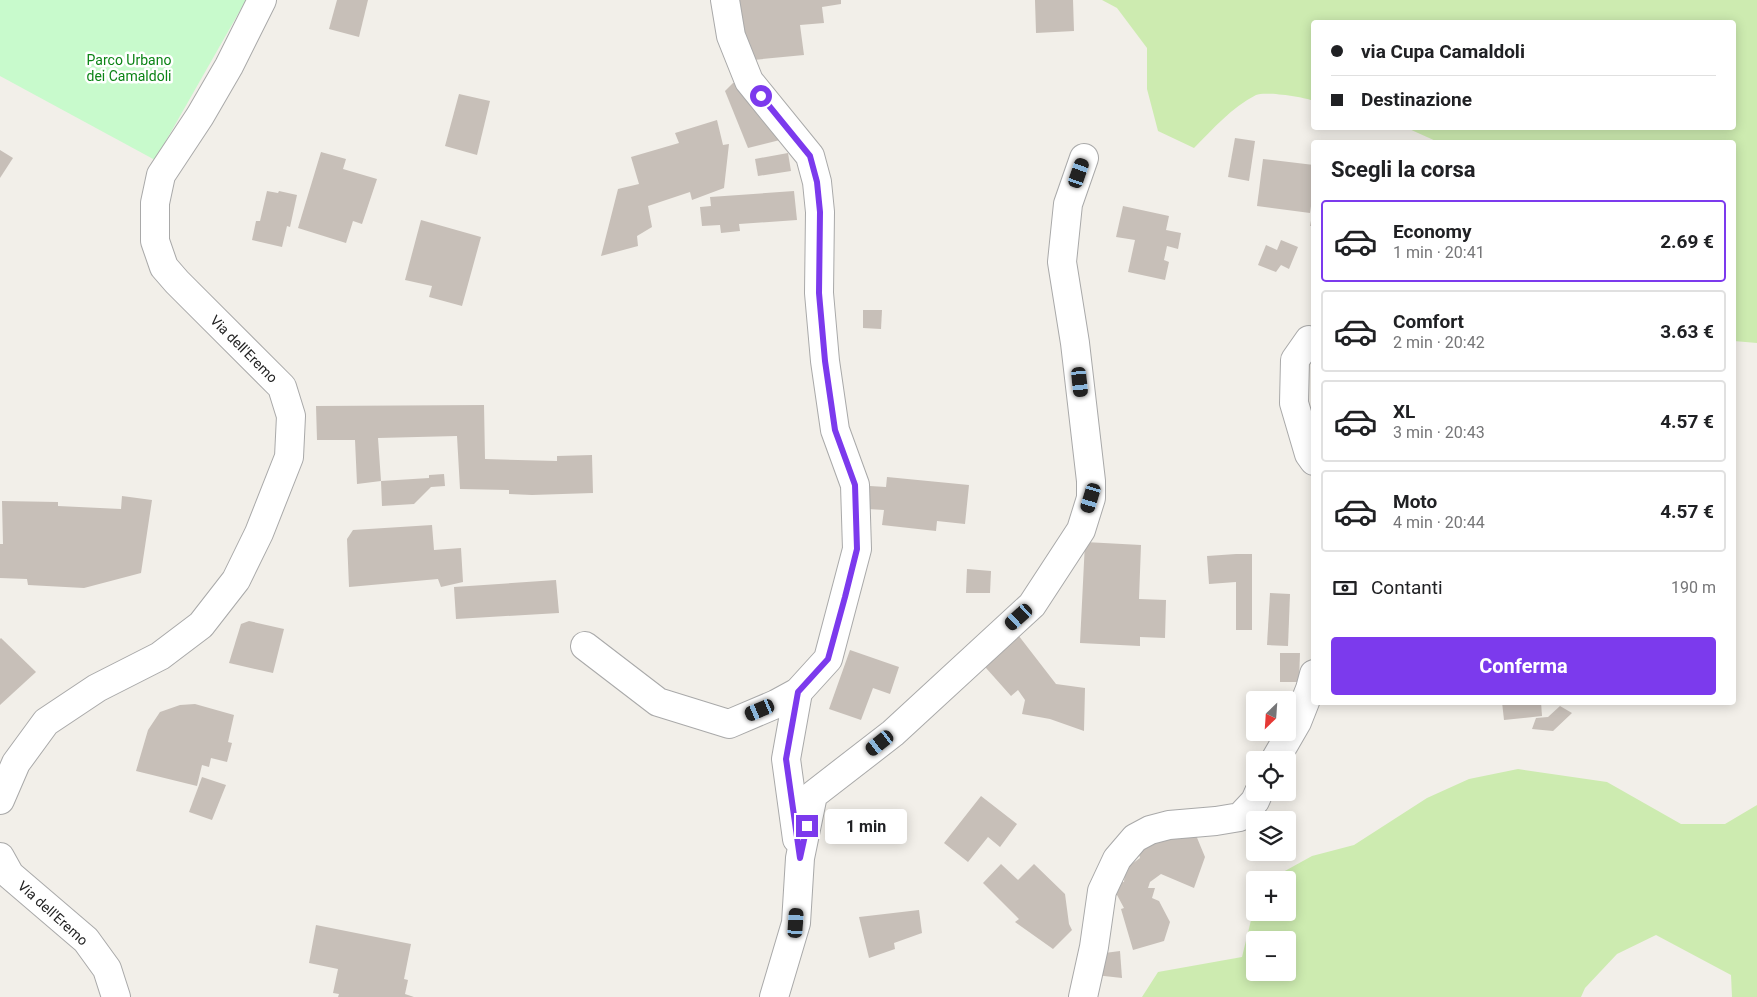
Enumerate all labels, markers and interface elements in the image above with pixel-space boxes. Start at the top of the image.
text: via Cupa Camaldoli [1361,40,1525,63]
park label: Parco Urbano dei Camaldoli [87,52,171,84]
route start [750,85,772,107]
text: Destinazione [1361,88,1472,111]
car [1067,156,1090,190]
text: Scegli la corsa [1331,157,1476,182]
icon: car [1333,219,1378,264]
text: Economy [1393,220,1472,243]
text: 2.69 € [1660,230,1714,253]
text: 1 min · 20:41 [1393,243,1485,262]
icon: car [1333,309,1378,354]
text: Comfort [1393,310,1464,333]
street label: Via dell'Eremo [207,312,281,386]
text: 3.63 € [1660,320,1714,343]
text: 2 min · 20:42 [1393,333,1485,352]
car [1070,366,1089,398]
icon: car [1333,399,1378,444]
text: XL [1393,400,1415,423]
text: 4.57 € [1660,410,1714,433]
text: 3 min · 20:43 [1393,423,1485,442]
car [1079,481,1102,515]
icon: car [1333,489,1378,534]
text: Moto [1393,490,1437,513]
text: 4.57 € [1660,500,1714,523]
text: 4 min · 20:44 [1393,513,1485,532]
icon: cash [1331,574,1359,602]
text: Contanti [1371,576,1443,599]
text: 190 m [1671,578,1716,597]
car [1002,601,1035,633]
button: Conferma [1331,637,1716,695]
north arrow [1246,691,1296,741]
map controls [1246,691,1296,981]
car [743,697,776,723]
car [863,728,896,758]
button: locate [1246,751,1296,801]
callout: 1 min [824,808,907,844]
button: layers [1246,811,1296,861]
route end [796,815,818,837]
text: 1 min [846,817,886,836]
button: + [1246,871,1296,921]
street label: Via dell'Eremo [15,878,91,948]
car [787,908,804,938]
button: − [1246,931,1296,981]

